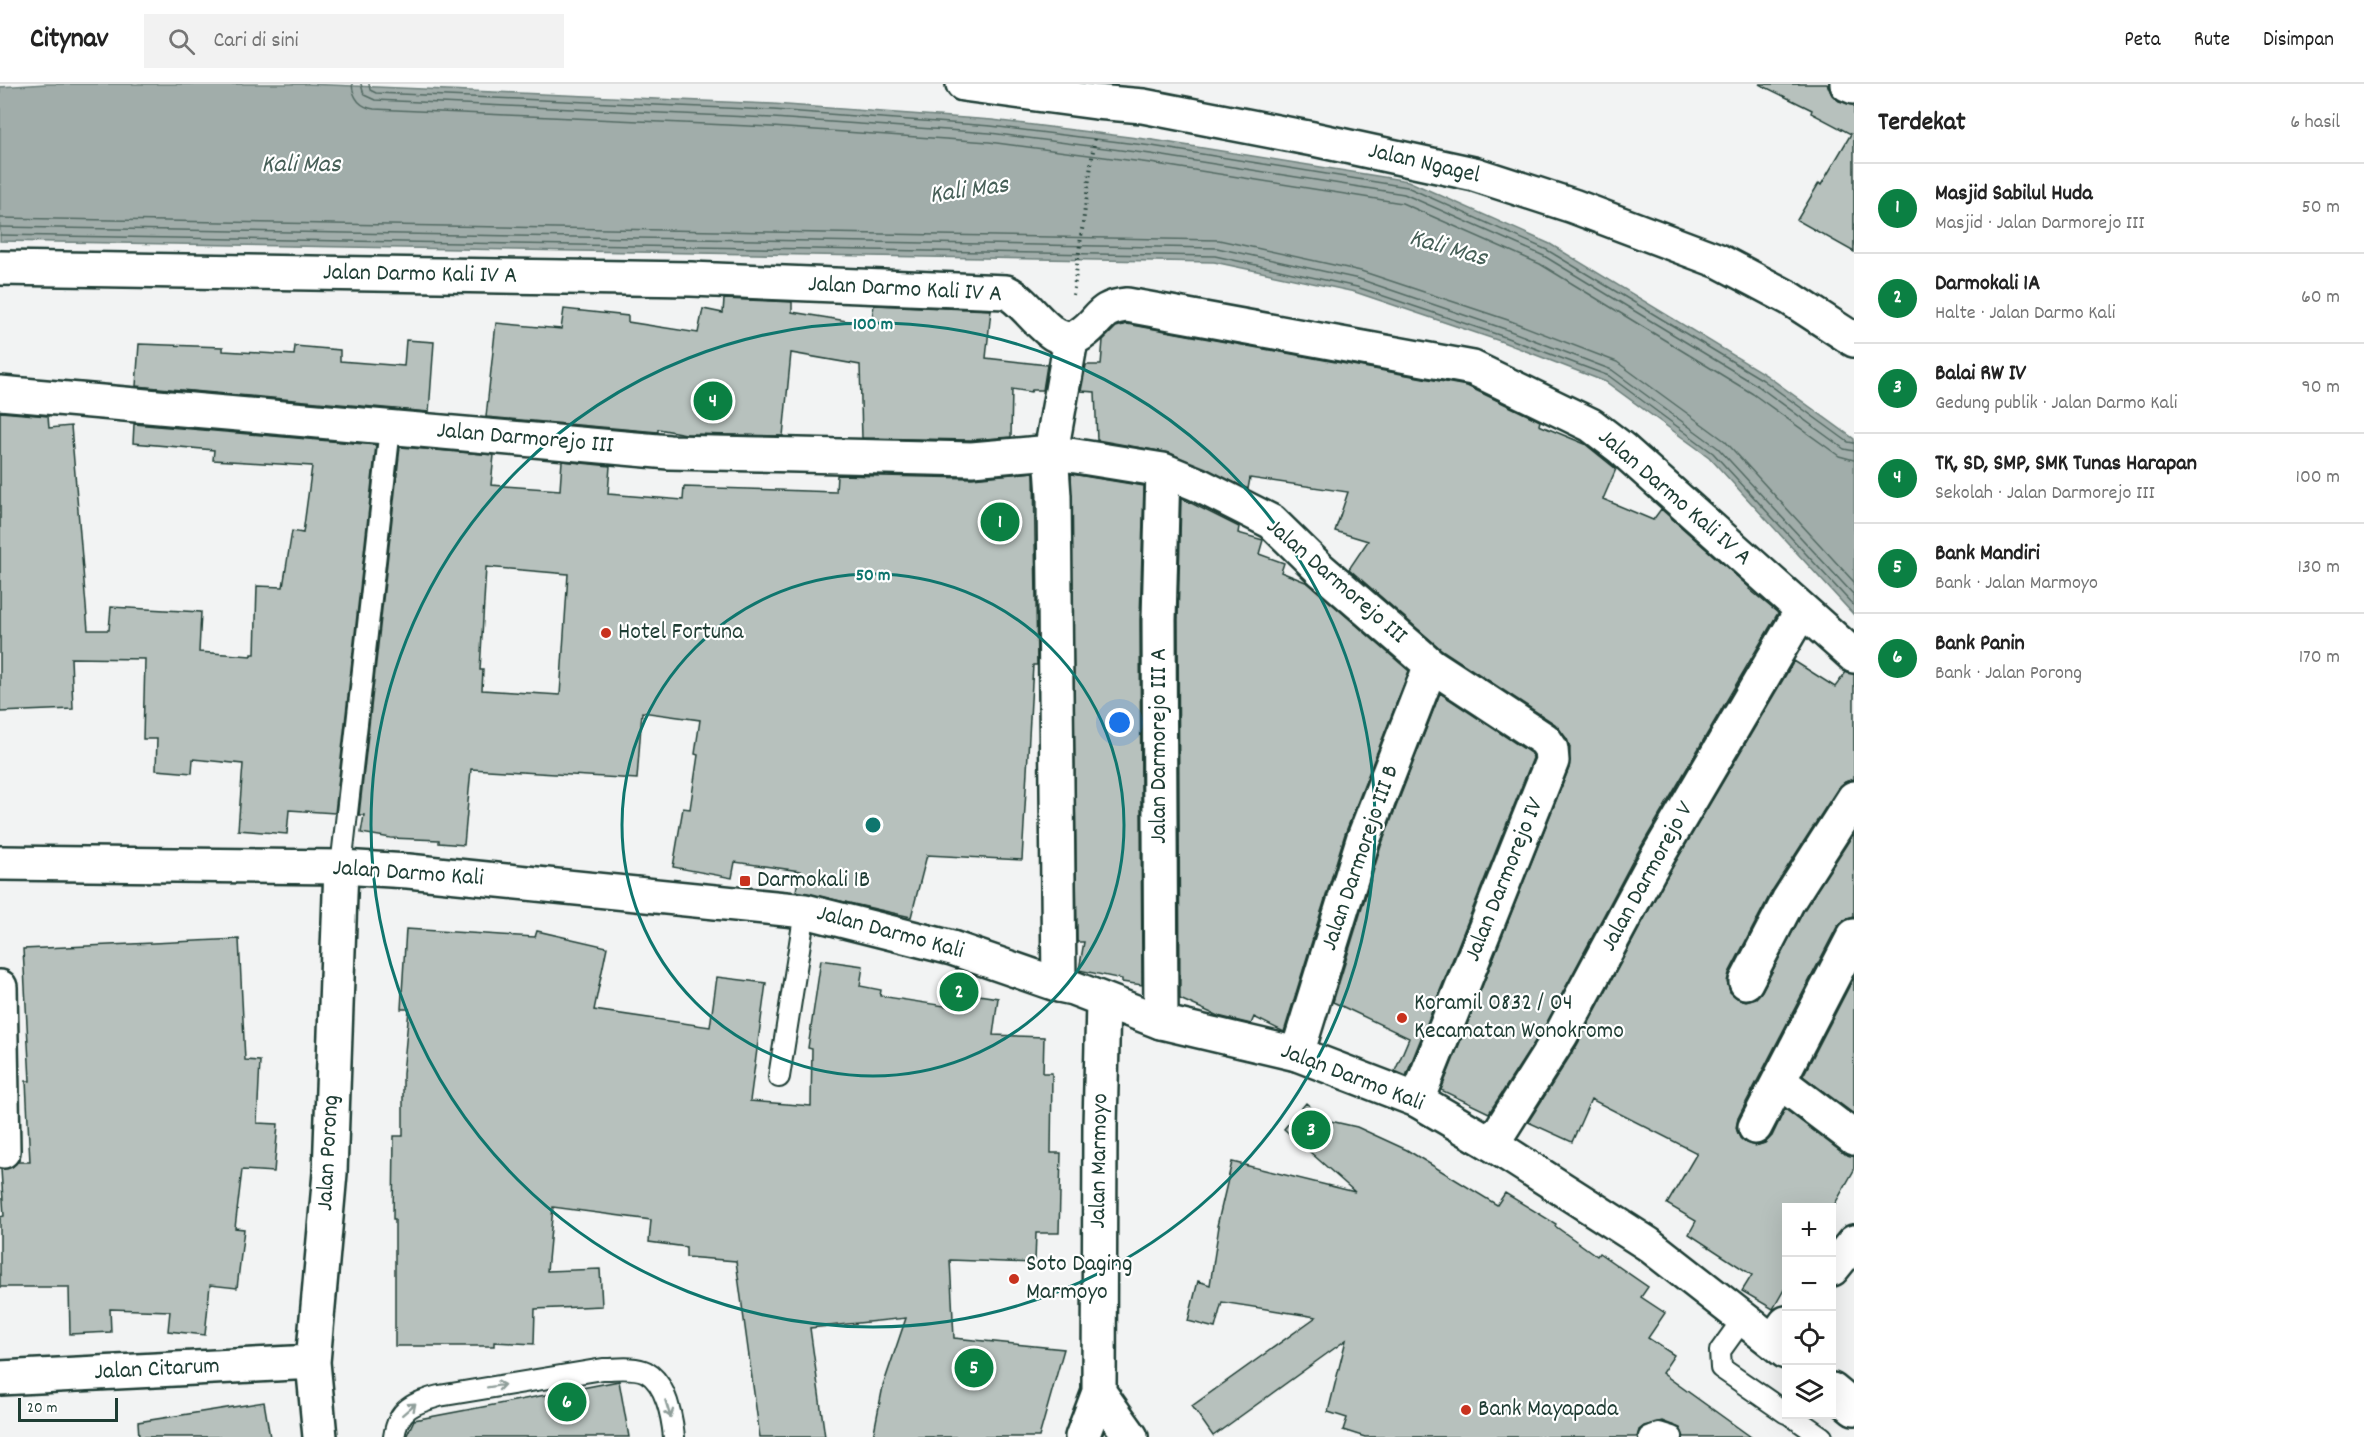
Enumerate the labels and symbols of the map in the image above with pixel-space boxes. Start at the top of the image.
street label: Jalan Ngagel [1365,135,1484,193]
water label: Kali Mas [261,147,342,184]
water label: Kali Mas [927,167,1012,215]
water label: Kali Mas [1405,220,1492,278]
street label: Jalan Darmo Kali IV A [323,256,517,294]
street label: Jalan Darmo Kali IV A [807,268,1003,312]
text: 100 m [853,313,893,338]
pin: 4 [694,378,732,424]
street label: Jalan Darmorejo III [435,414,615,464]
street label: Jalan Darmo Kali IV A [1590,421,1758,575]
pin: 1 [980,500,1020,544]
street label: Jalan Darmorejo III [1258,511,1415,653]
text: 50 m [856,564,890,589]
place label: Hotel Fortuna [618,616,744,650]
marker: Hotel Fortuna [599,626,613,640]
street label: Jalan Darmorejo III A [1143,648,1177,844]
your location [1105,708,1134,737]
street label: Jalan Darmorejo III B [1313,761,1409,955]
street label: Jalan Darmorejo IV [1457,792,1554,967]
street label: Jalan Darmorejo V [1593,795,1704,958]
centre of rings [863,815,883,835]
street label: Jalan Darmo Kali [331,852,485,896]
place label: Darmokali 1B [757,864,870,898]
marker: Darmokali 1B [738,874,752,888]
street label: Jalan Darmo Kali [813,897,967,969]
pin: 2 [940,970,978,1014]
place label: Koramil 0832 / 04 Kecamatan Wonokromo [1414,987,1624,1049]
marker: Koramil 0832 / 04 Kecamatan Wonokromo [1395,1011,1409,1025]
street label: Jalan Darmo Kali [1275,1035,1429,1121]
street label: Jalan Marmoyo [1082,1093,1118,1229]
street label: Jalan Porong [309,1094,349,1212]
pin: 3 [1292,1108,1330,1152]
place label: Soto Daging Marmoyo [1026,1248,1132,1310]
marker: Soto Daging Marmoyo [1007,1272,1021,1286]
pin: 5 [954,1346,994,1390]
street label: Jalan Citarum [93,1350,221,1390]
pin: 6 [548,1380,586,1424]
one-way arrow [486,1381,506,1392]
place label: Bank Mayapada [1478,1393,1619,1427]
scale bar [18,1395,118,1422]
one-way arrow [663,1399,674,1418]
one-way arrow [401,1402,416,1416]
marker: Bank Mayapada [1459,1403,1473,1417]

